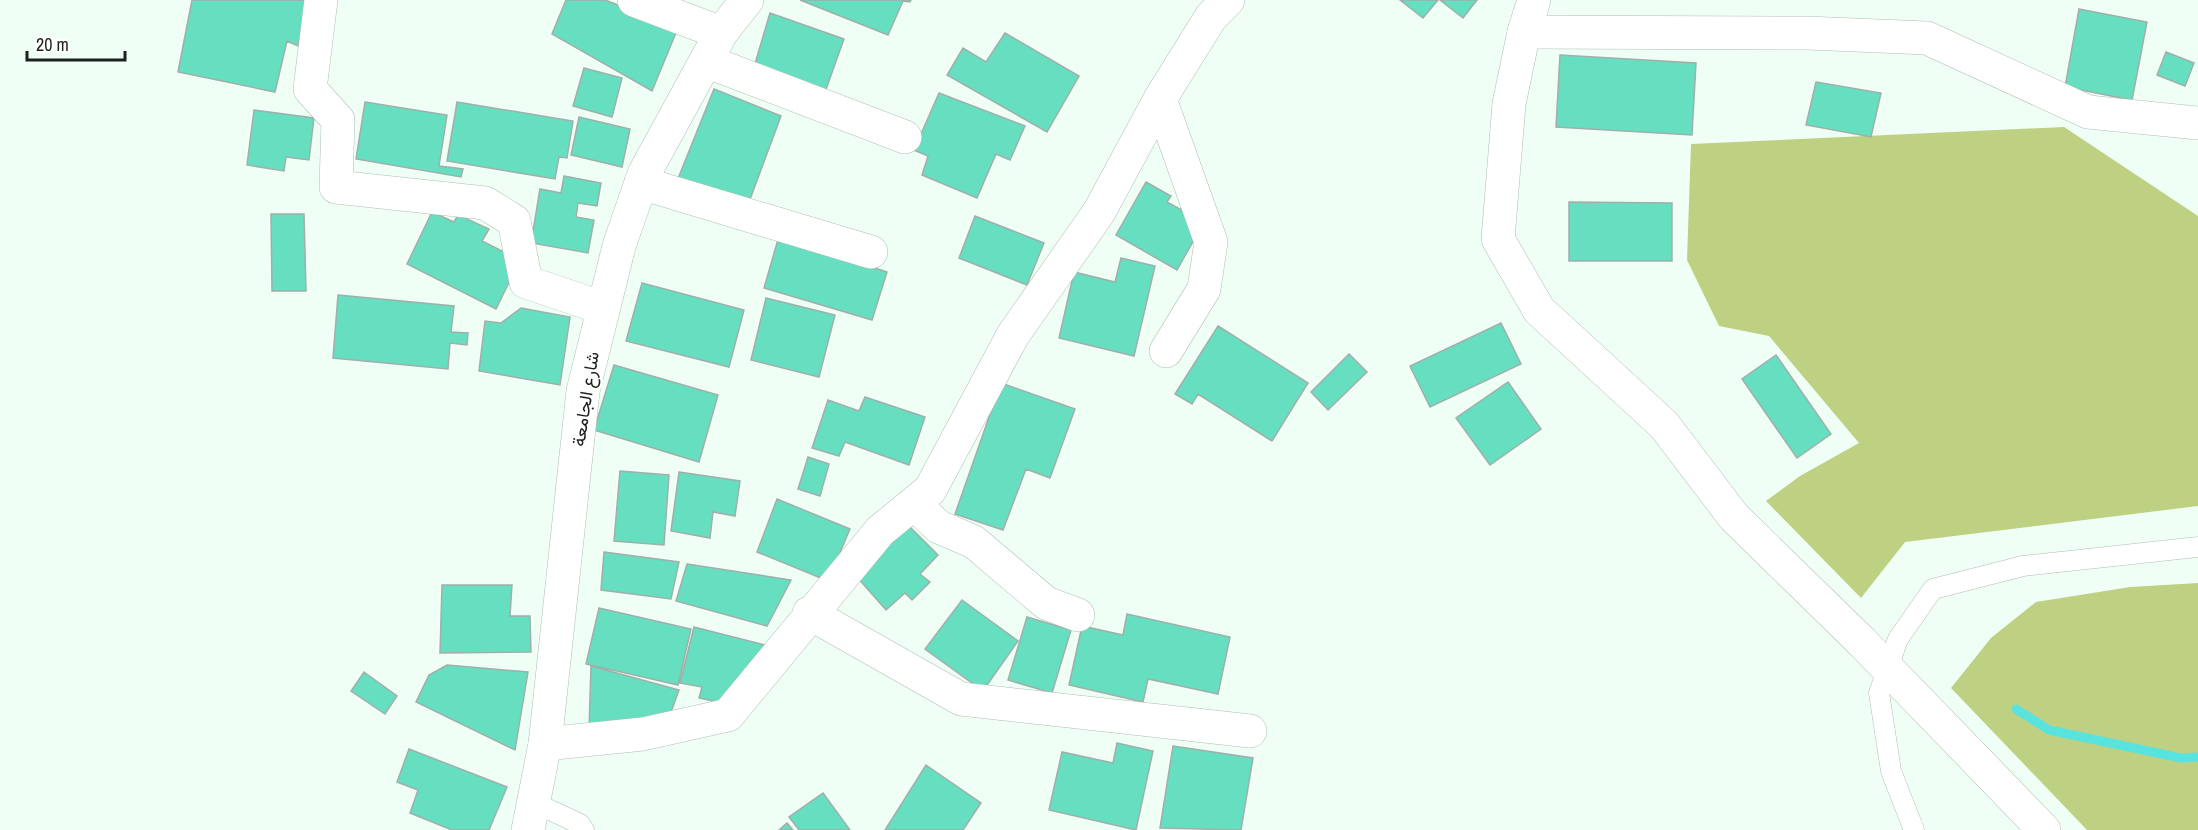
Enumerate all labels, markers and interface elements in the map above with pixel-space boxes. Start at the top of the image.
scale bar [27,24,124,62]
text: 20 m [36,32,69,57]
street label: شارع الجامعة [565,350,605,448]

